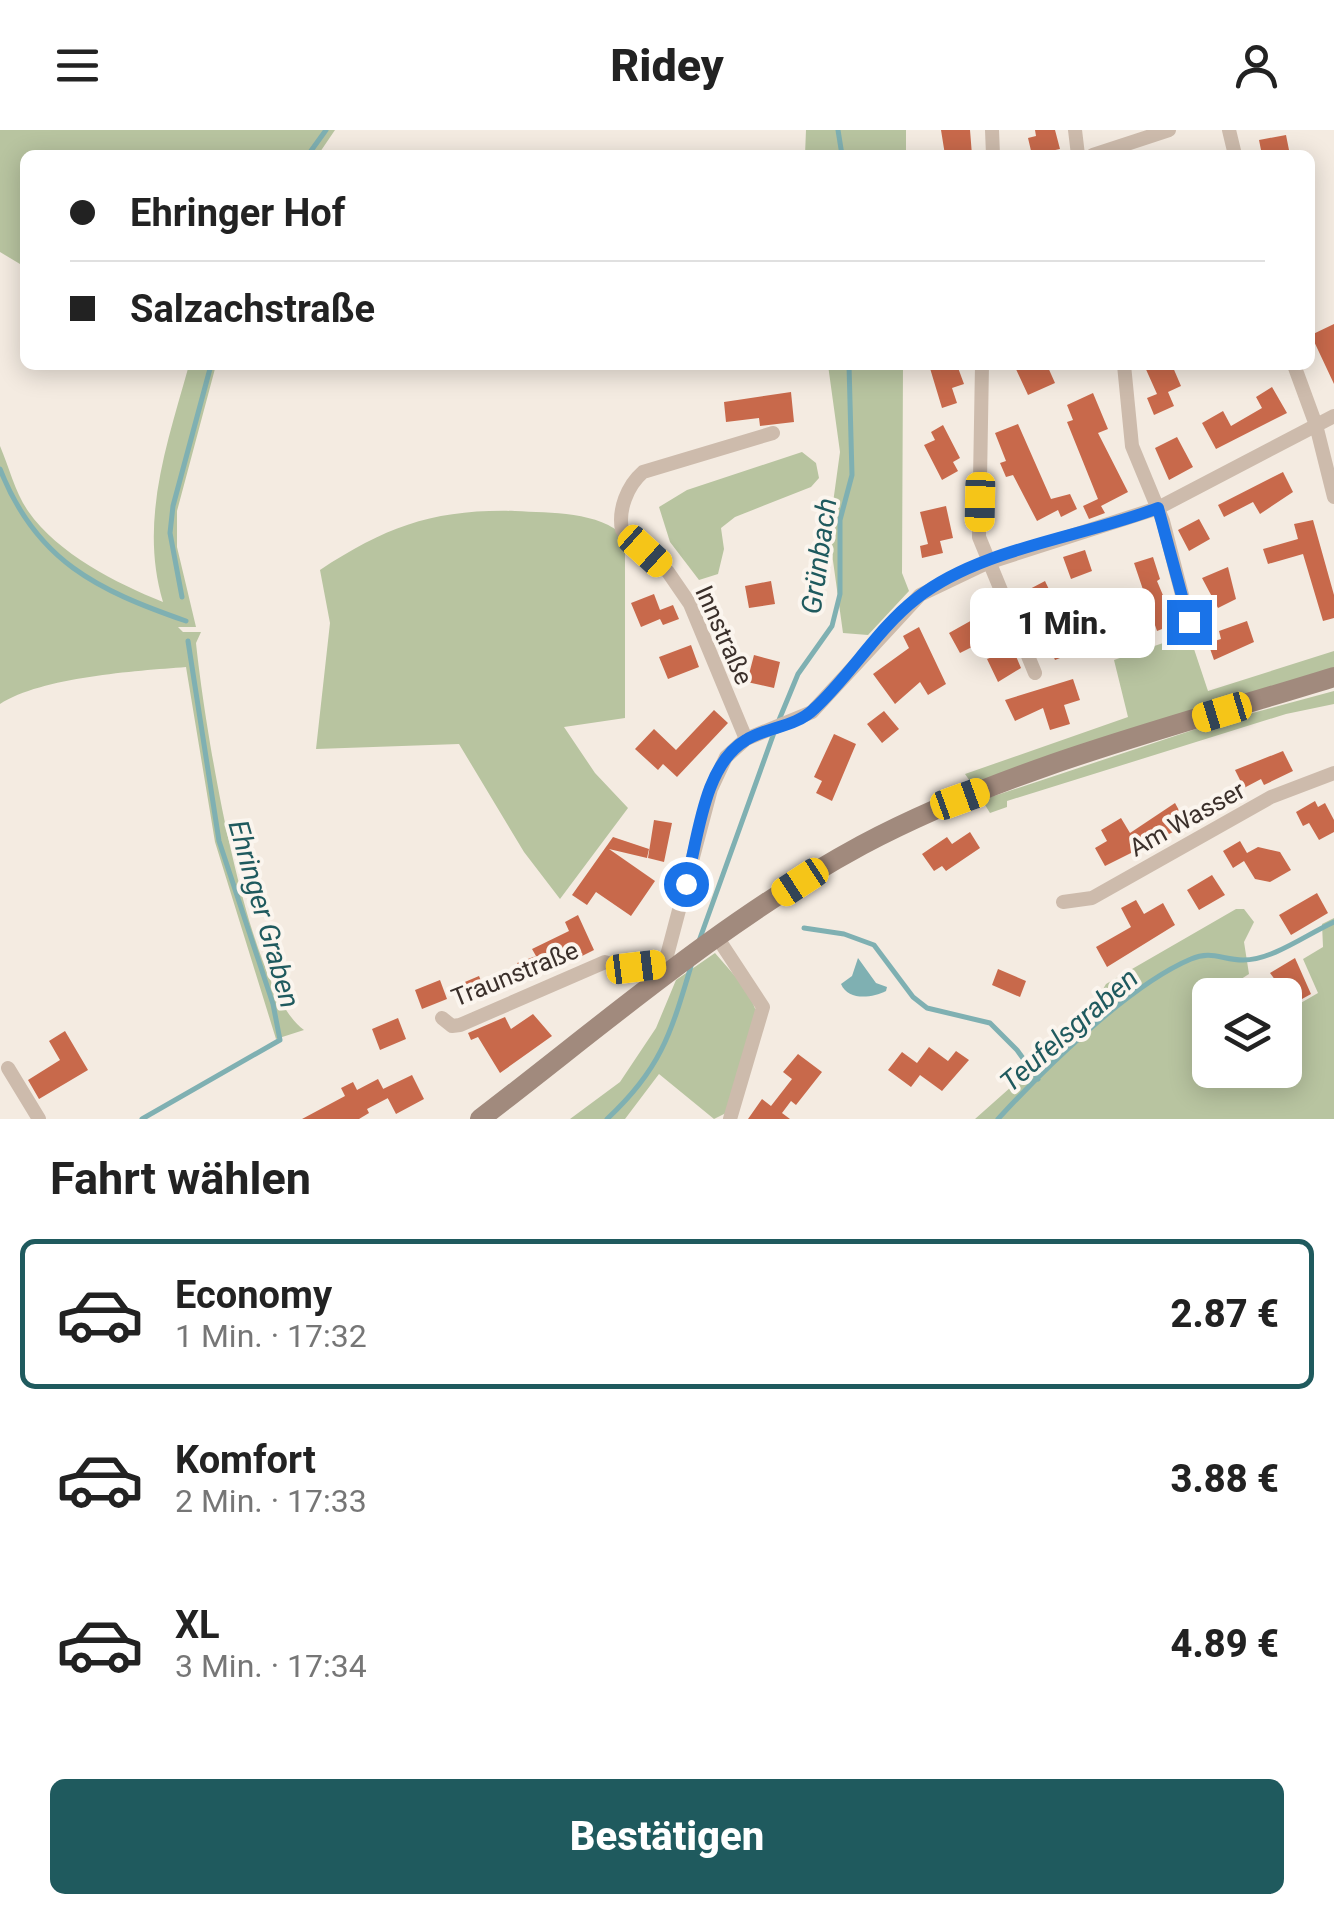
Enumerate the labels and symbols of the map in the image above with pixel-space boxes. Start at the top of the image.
car [964,472,996,532]
water label: Grünbach [795,496,843,616]
car [613,520,677,582]
street label: Innstraße [689,581,759,689]
callout: 1 Min. [969,587,1154,657]
route end [1167,600,1212,645]
car [1189,689,1255,735]
car [927,775,993,823]
street label: Am Wasser [1124,775,1250,863]
water label: Ehringer Graben [221,816,307,1012]
car [767,853,833,911]
route start [664,862,709,907]
street label: Traunstraße [447,935,583,1013]
car [604,948,668,986]
water label: Teufelsgraben [993,961,1145,1099]

